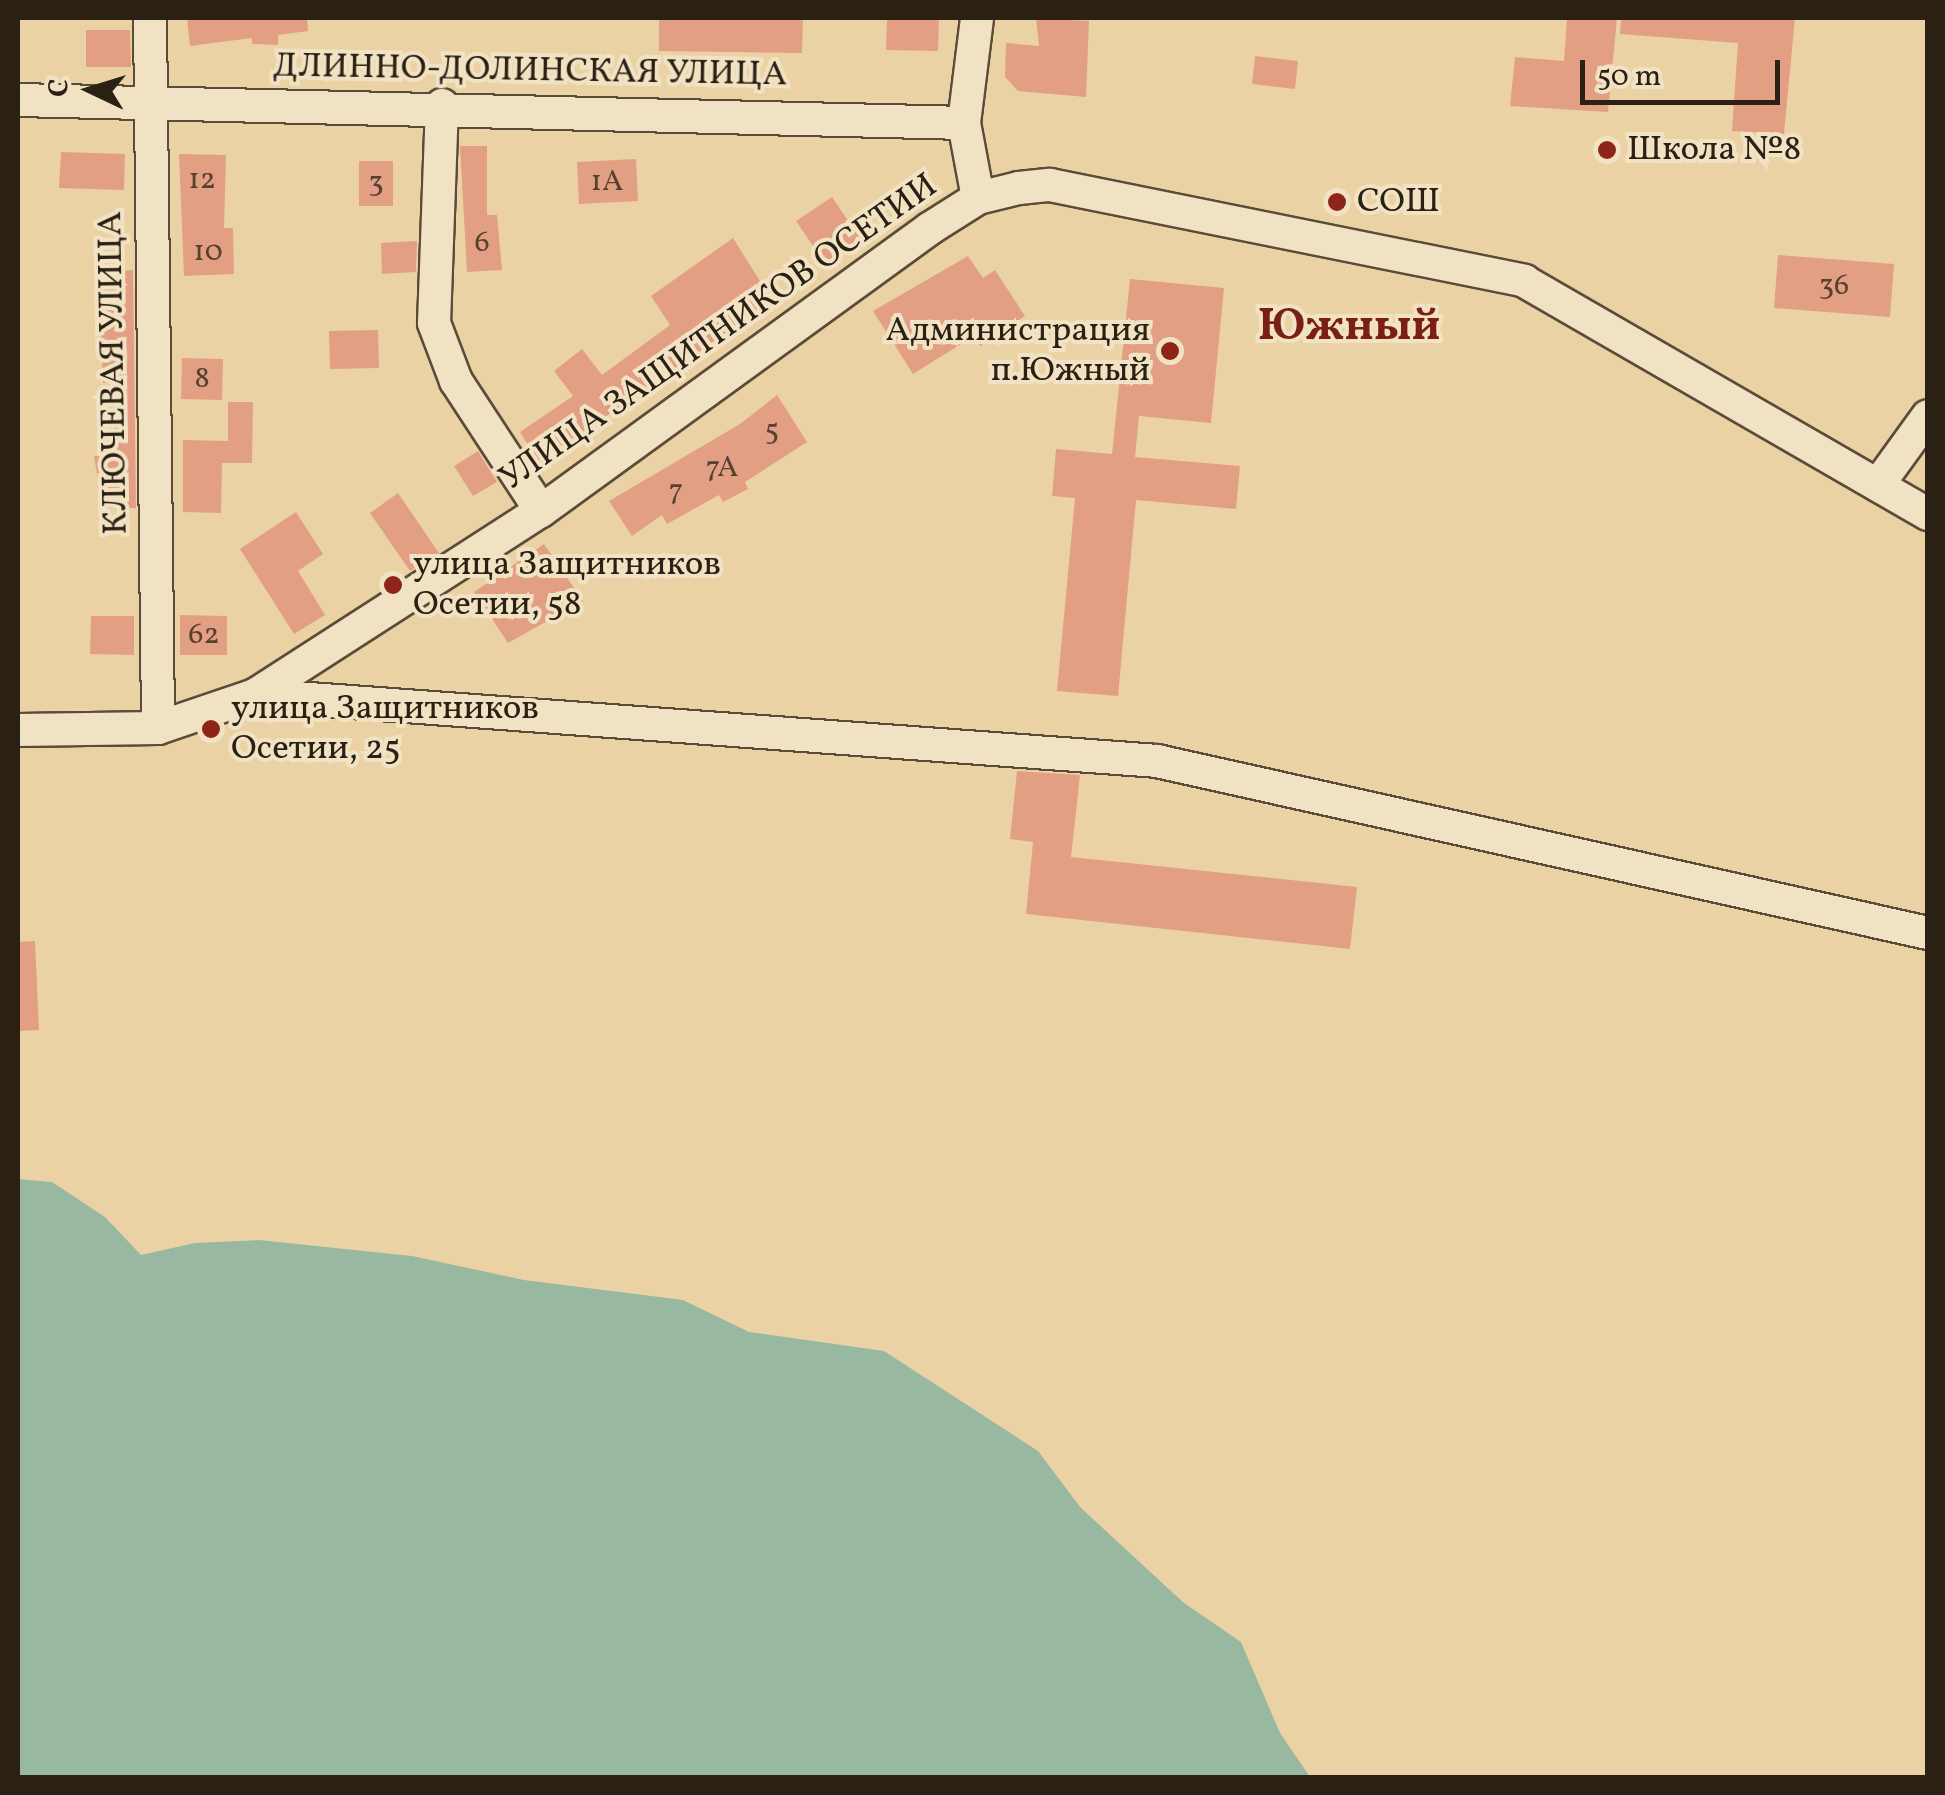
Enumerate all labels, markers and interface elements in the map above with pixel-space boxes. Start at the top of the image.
north arrow [40,40,140,140]
scale bar [1585,40,1785,102]
street label: ДЛИННО-ДОЛИНСКАЯ УЛИЦА [272,46,788,96]
text: 50 m [1597,56,1661,98]
text: С [39,78,80,98]
place label: Школа №8 [1627,129,1801,171]
marker: Школа №8 [1596,139,1618,161]
house number: 12 [188,162,216,198]
house number: 1А [591,164,623,200]
house number: 3 [368,165,384,201]
street label: УЛИЦА ЗАЩИТНИКОВ ОСЕТИИ [492,165,946,501]
place label: СОШ [1357,181,1440,223]
marker: СОШ [1326,191,1348,213]
street label: КЛЮЧЕВАЯ УЛИЦА [90,211,138,535]
house number: 6 [474,225,490,261]
house number: 10 [193,234,223,270]
house number: 36 [1819,268,1849,304]
district label: Южный [1258,301,1440,355]
place label: Администрация п.Южный [886,310,1150,392]
marker: Администрация п.Южный [1159,340,1181,362]
house number: 8 [194,361,210,397]
house number: 5 [765,413,779,449]
house number: 7А [706,450,738,486]
house number: 7 [669,473,683,509]
place label: улица Защитников Осетии, 58 [413,544,721,626]
marker: улица Защитников Осетии, 58 [382,574,404,596]
house number: 62 [188,617,220,653]
place label: улица Защитников Осетии, 25 [231,688,539,770]
marker: улица Защитников Осетии, 25 [200,718,222,740]

